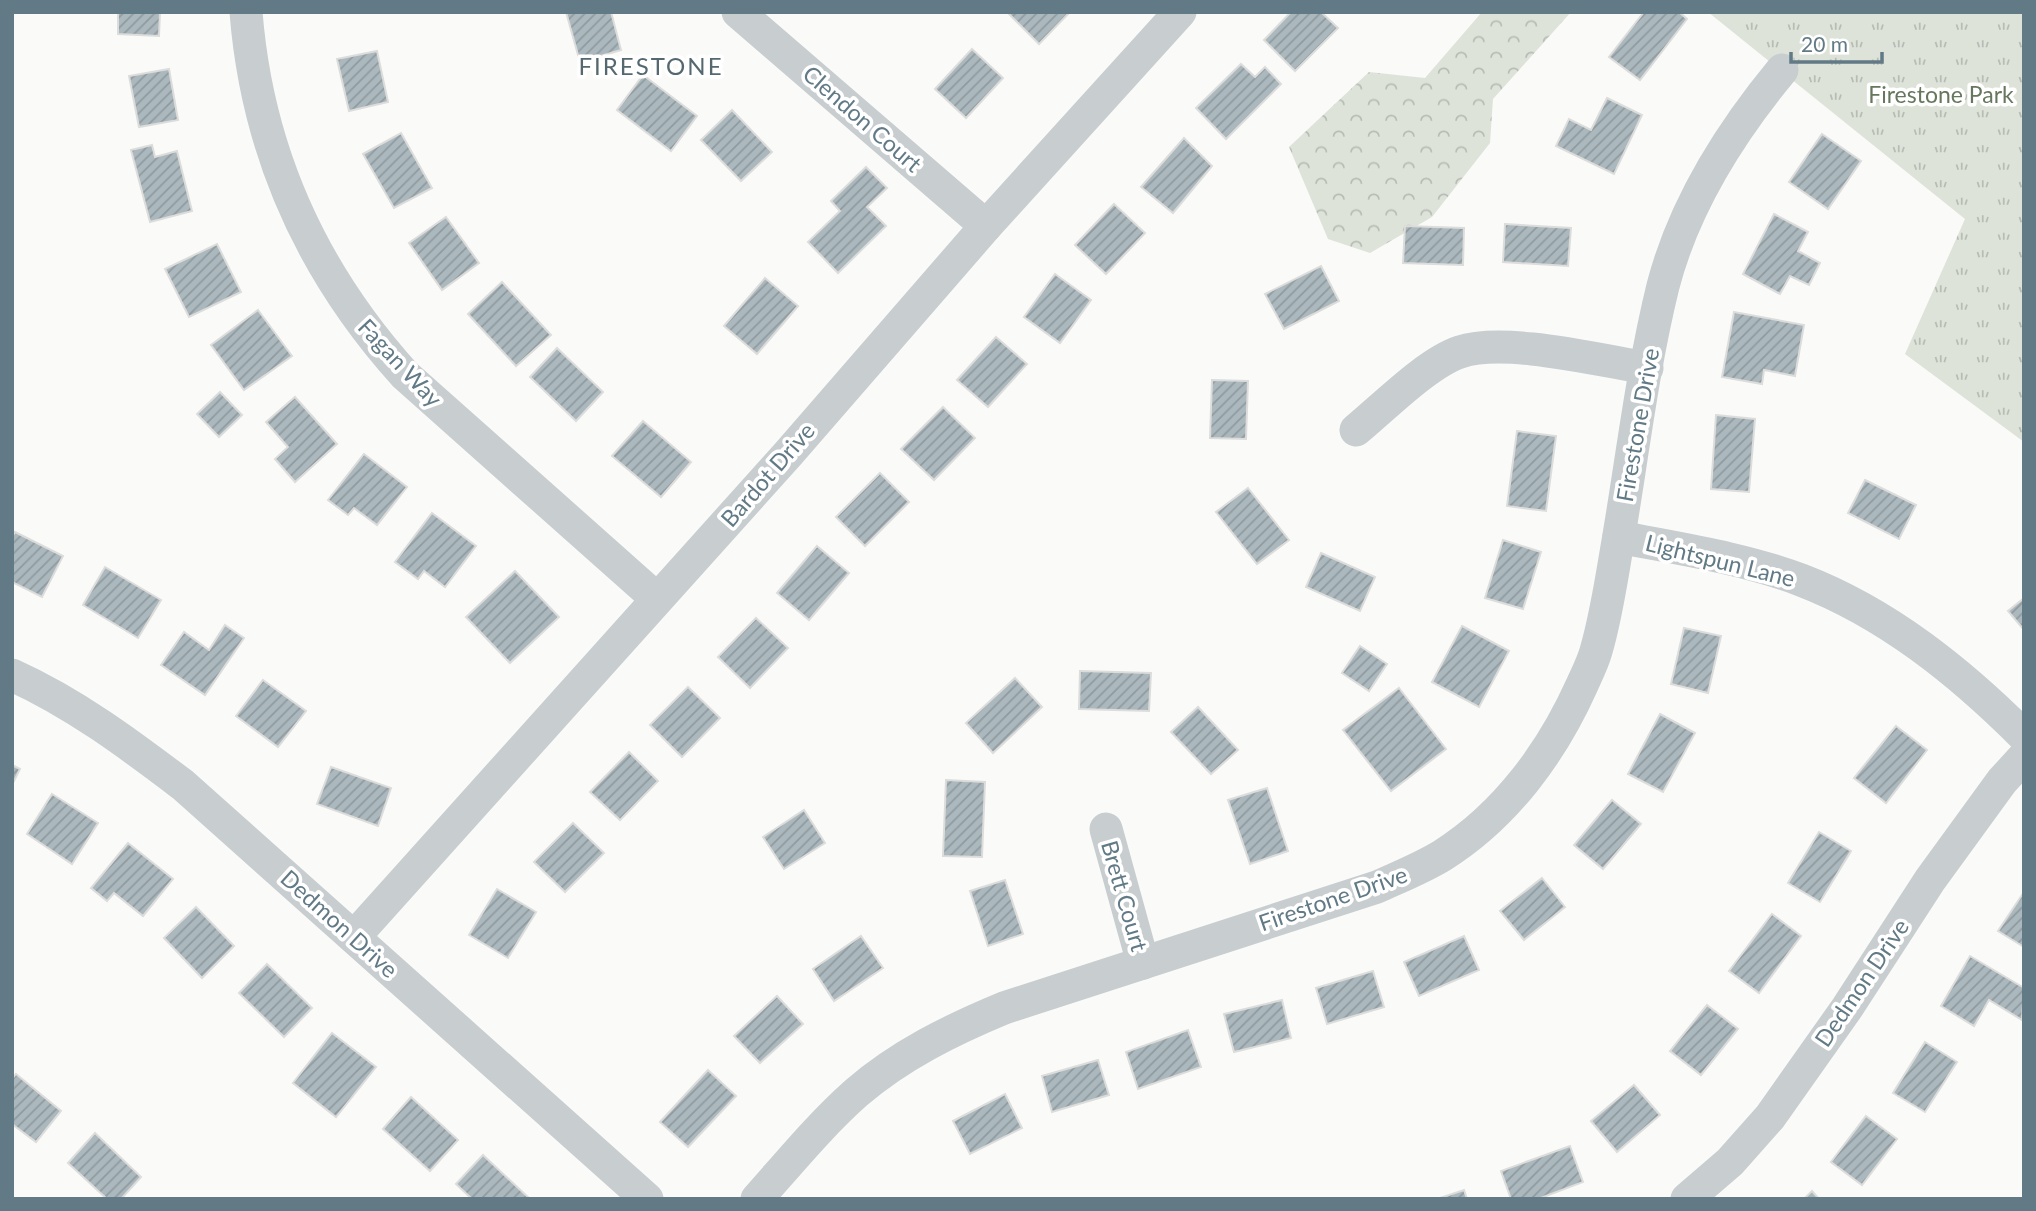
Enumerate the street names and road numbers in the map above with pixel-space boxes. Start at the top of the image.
street label: Clendon Court [798,59,928,178]
street label: Fagan Way [353,312,449,412]
street label: Firestone Drive [1610,346,1664,504]
street label: Bardot Drive [714,417,820,532]
street label: Lightspun Lane [1643,528,1798,592]
street label: Brett Court [1096,837,1154,955]
street label: Firestone Drive [1255,860,1411,937]
street label: Dedmon Drive [275,863,404,983]
street label: Dedmon Drive [1808,913,1914,1052]

